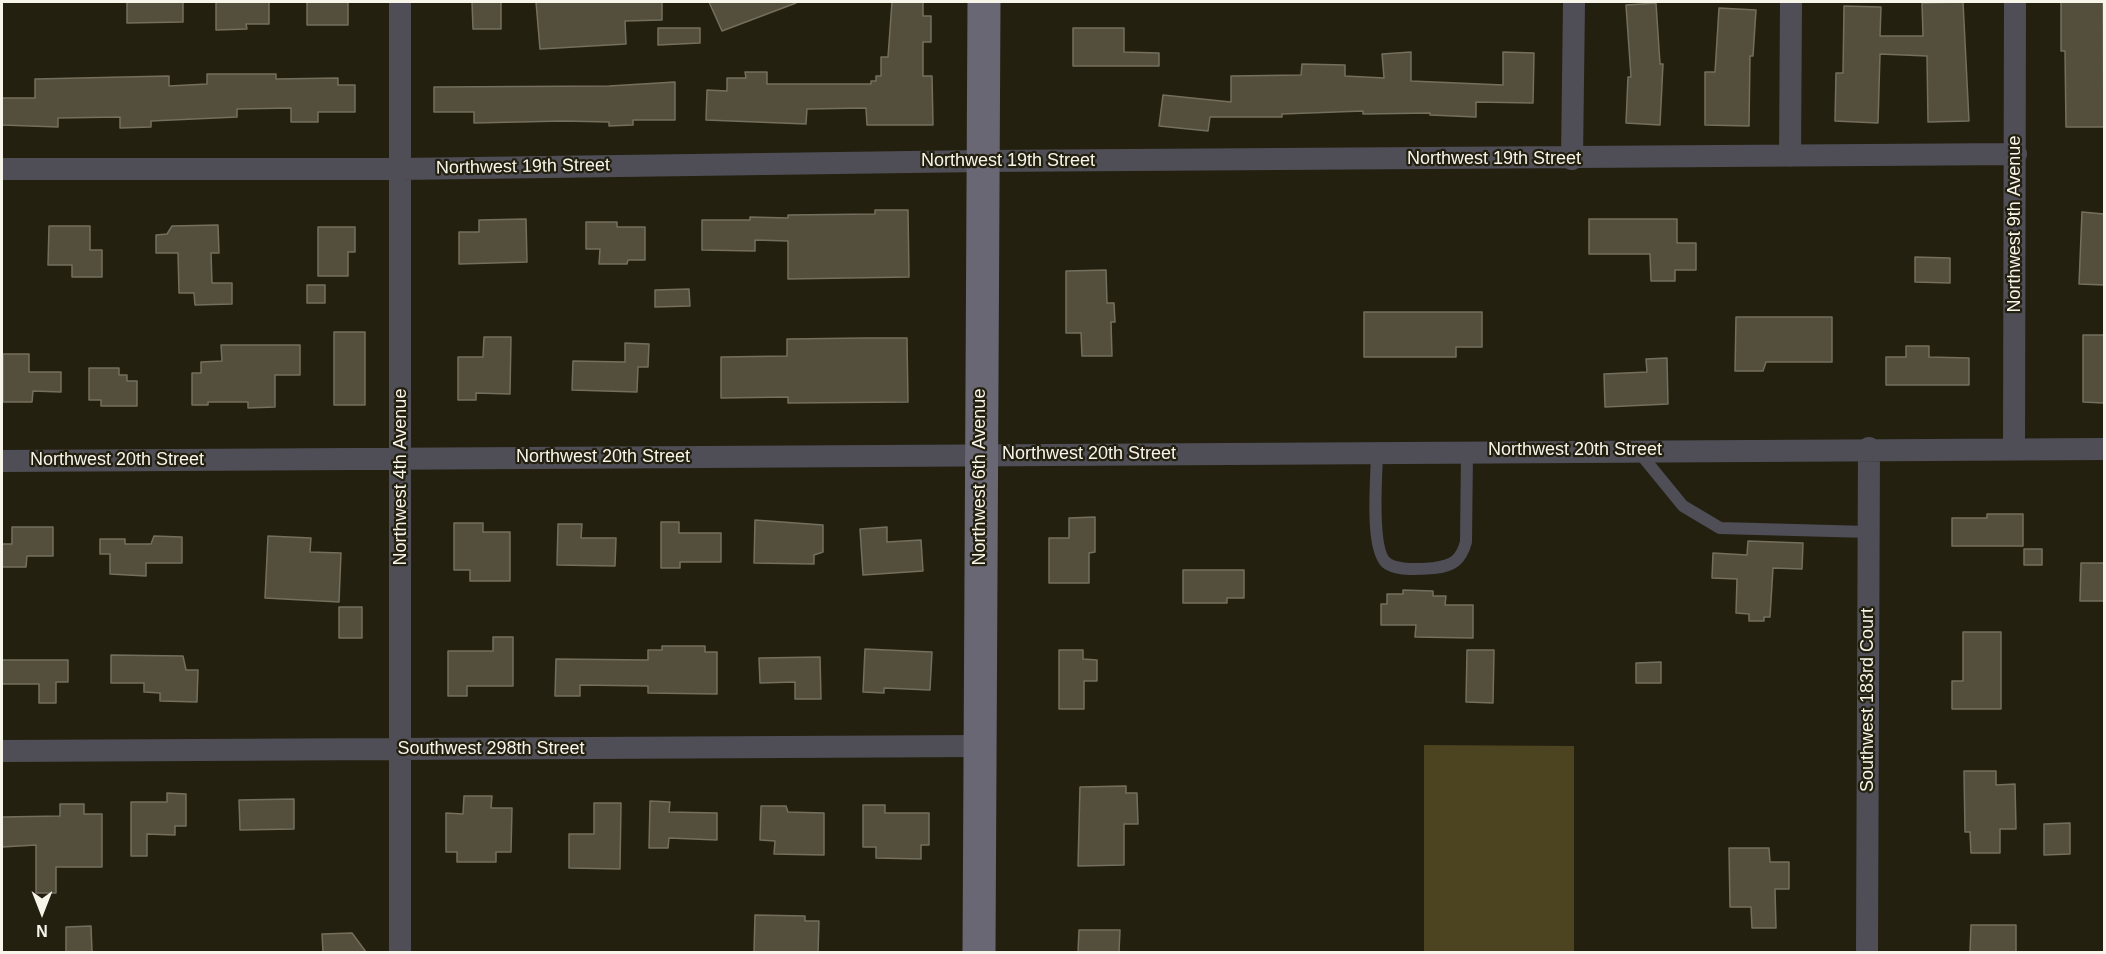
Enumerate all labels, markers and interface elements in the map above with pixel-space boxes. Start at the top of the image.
street label: Northwest 9th Avenue [2004,136,2026,312]
street label: Northwest 19th Street [1407,148,1581,170]
street label: Northwest 19th Street [921,150,1095,172]
street label: Northwest 19th Street [436,155,610,179]
street label: Northwest 4th Avenue [390,389,412,565]
street label: Northwest 6th Avenue [969,389,991,565]
street label: Northwest 20th Street [1488,439,1662,461]
street label: Northwest 20th Street [1002,443,1176,465]
street label: Northwest 20th Street [516,446,690,468]
street label: Northwest 20th Street [30,449,204,471]
street label: Southwest 183rd Court [1857,608,1879,792]
street label: Southwest 298th Street [397,738,585,760]
north arrow [12,882,72,942]
text: N [36,922,48,939]

